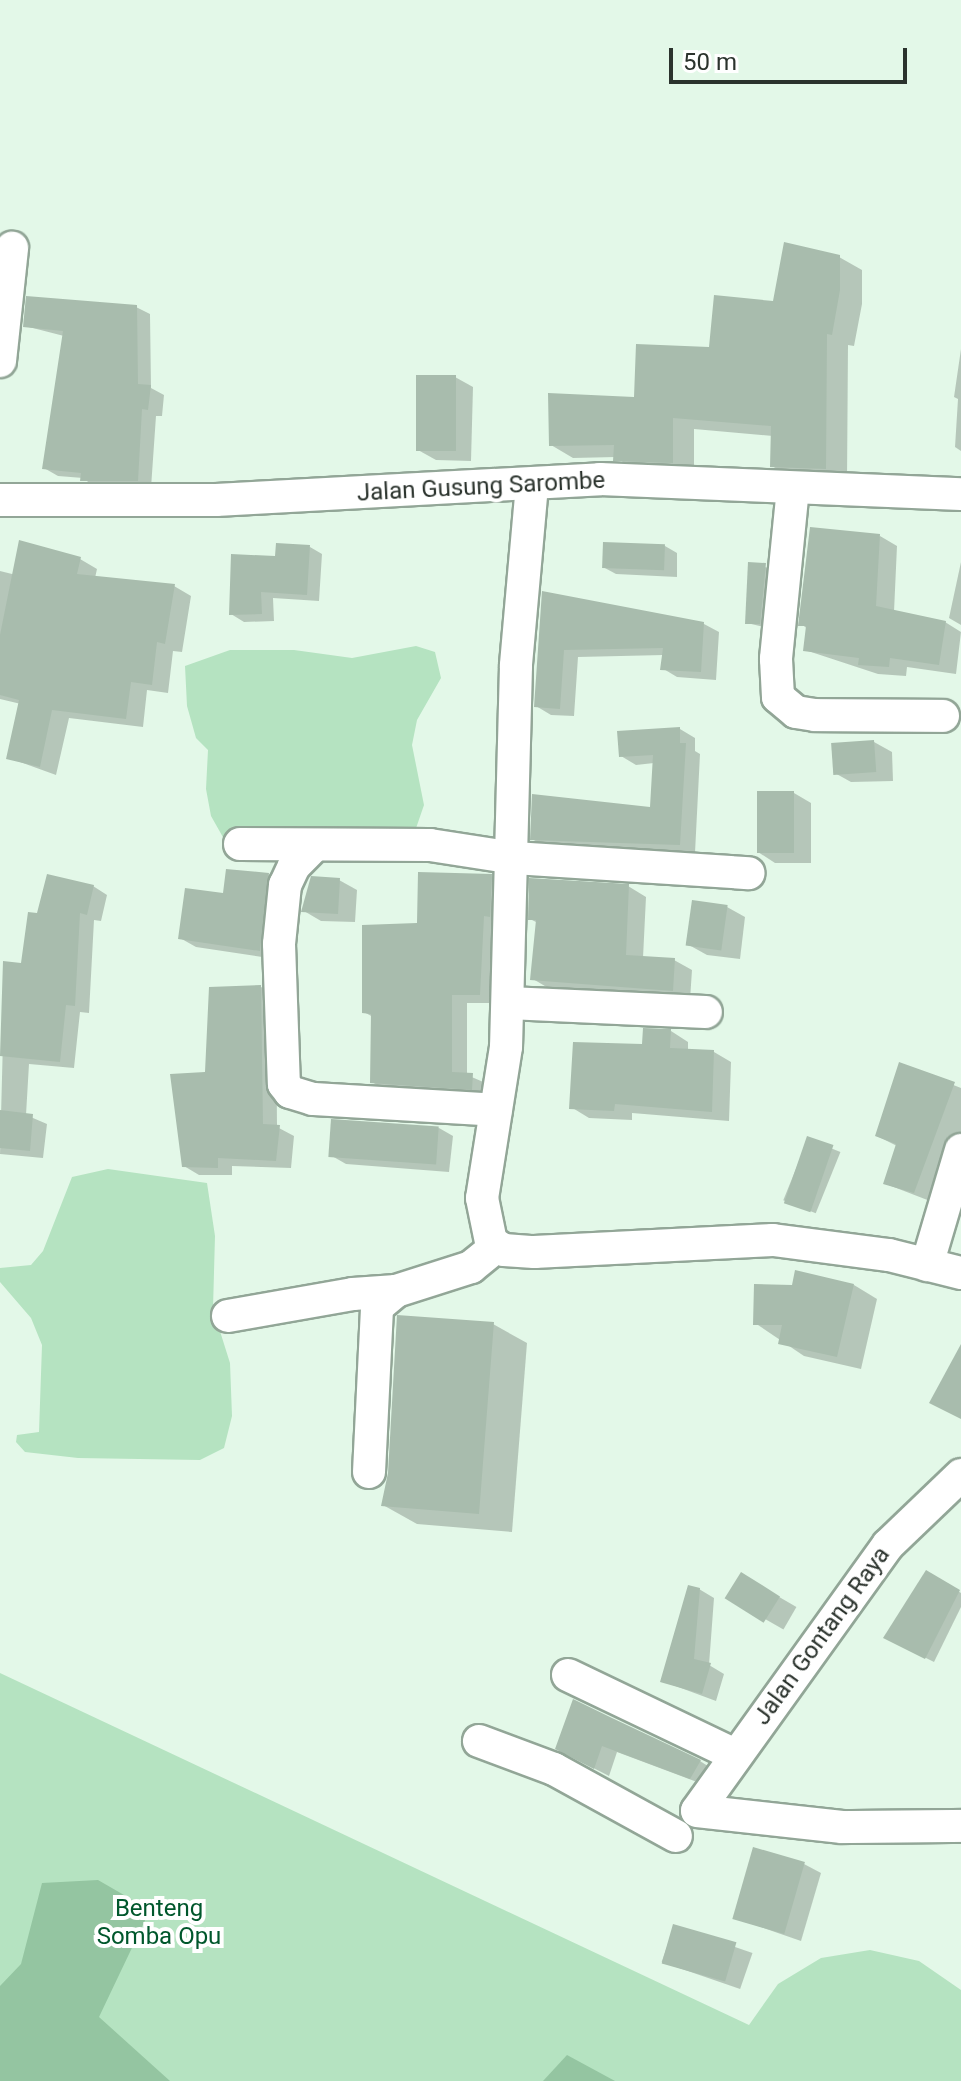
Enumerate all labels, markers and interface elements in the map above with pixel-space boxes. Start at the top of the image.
scale bar [673,32,911,82]
text: 50 m [683,48,737,76]
street label: Jalan Gusung Sarombe [356,466,606,508]
street label: Jalan Gontang Raya [748,1541,896,1731]
park label: Benteng Somba Opu [97,1895,221,1951]

